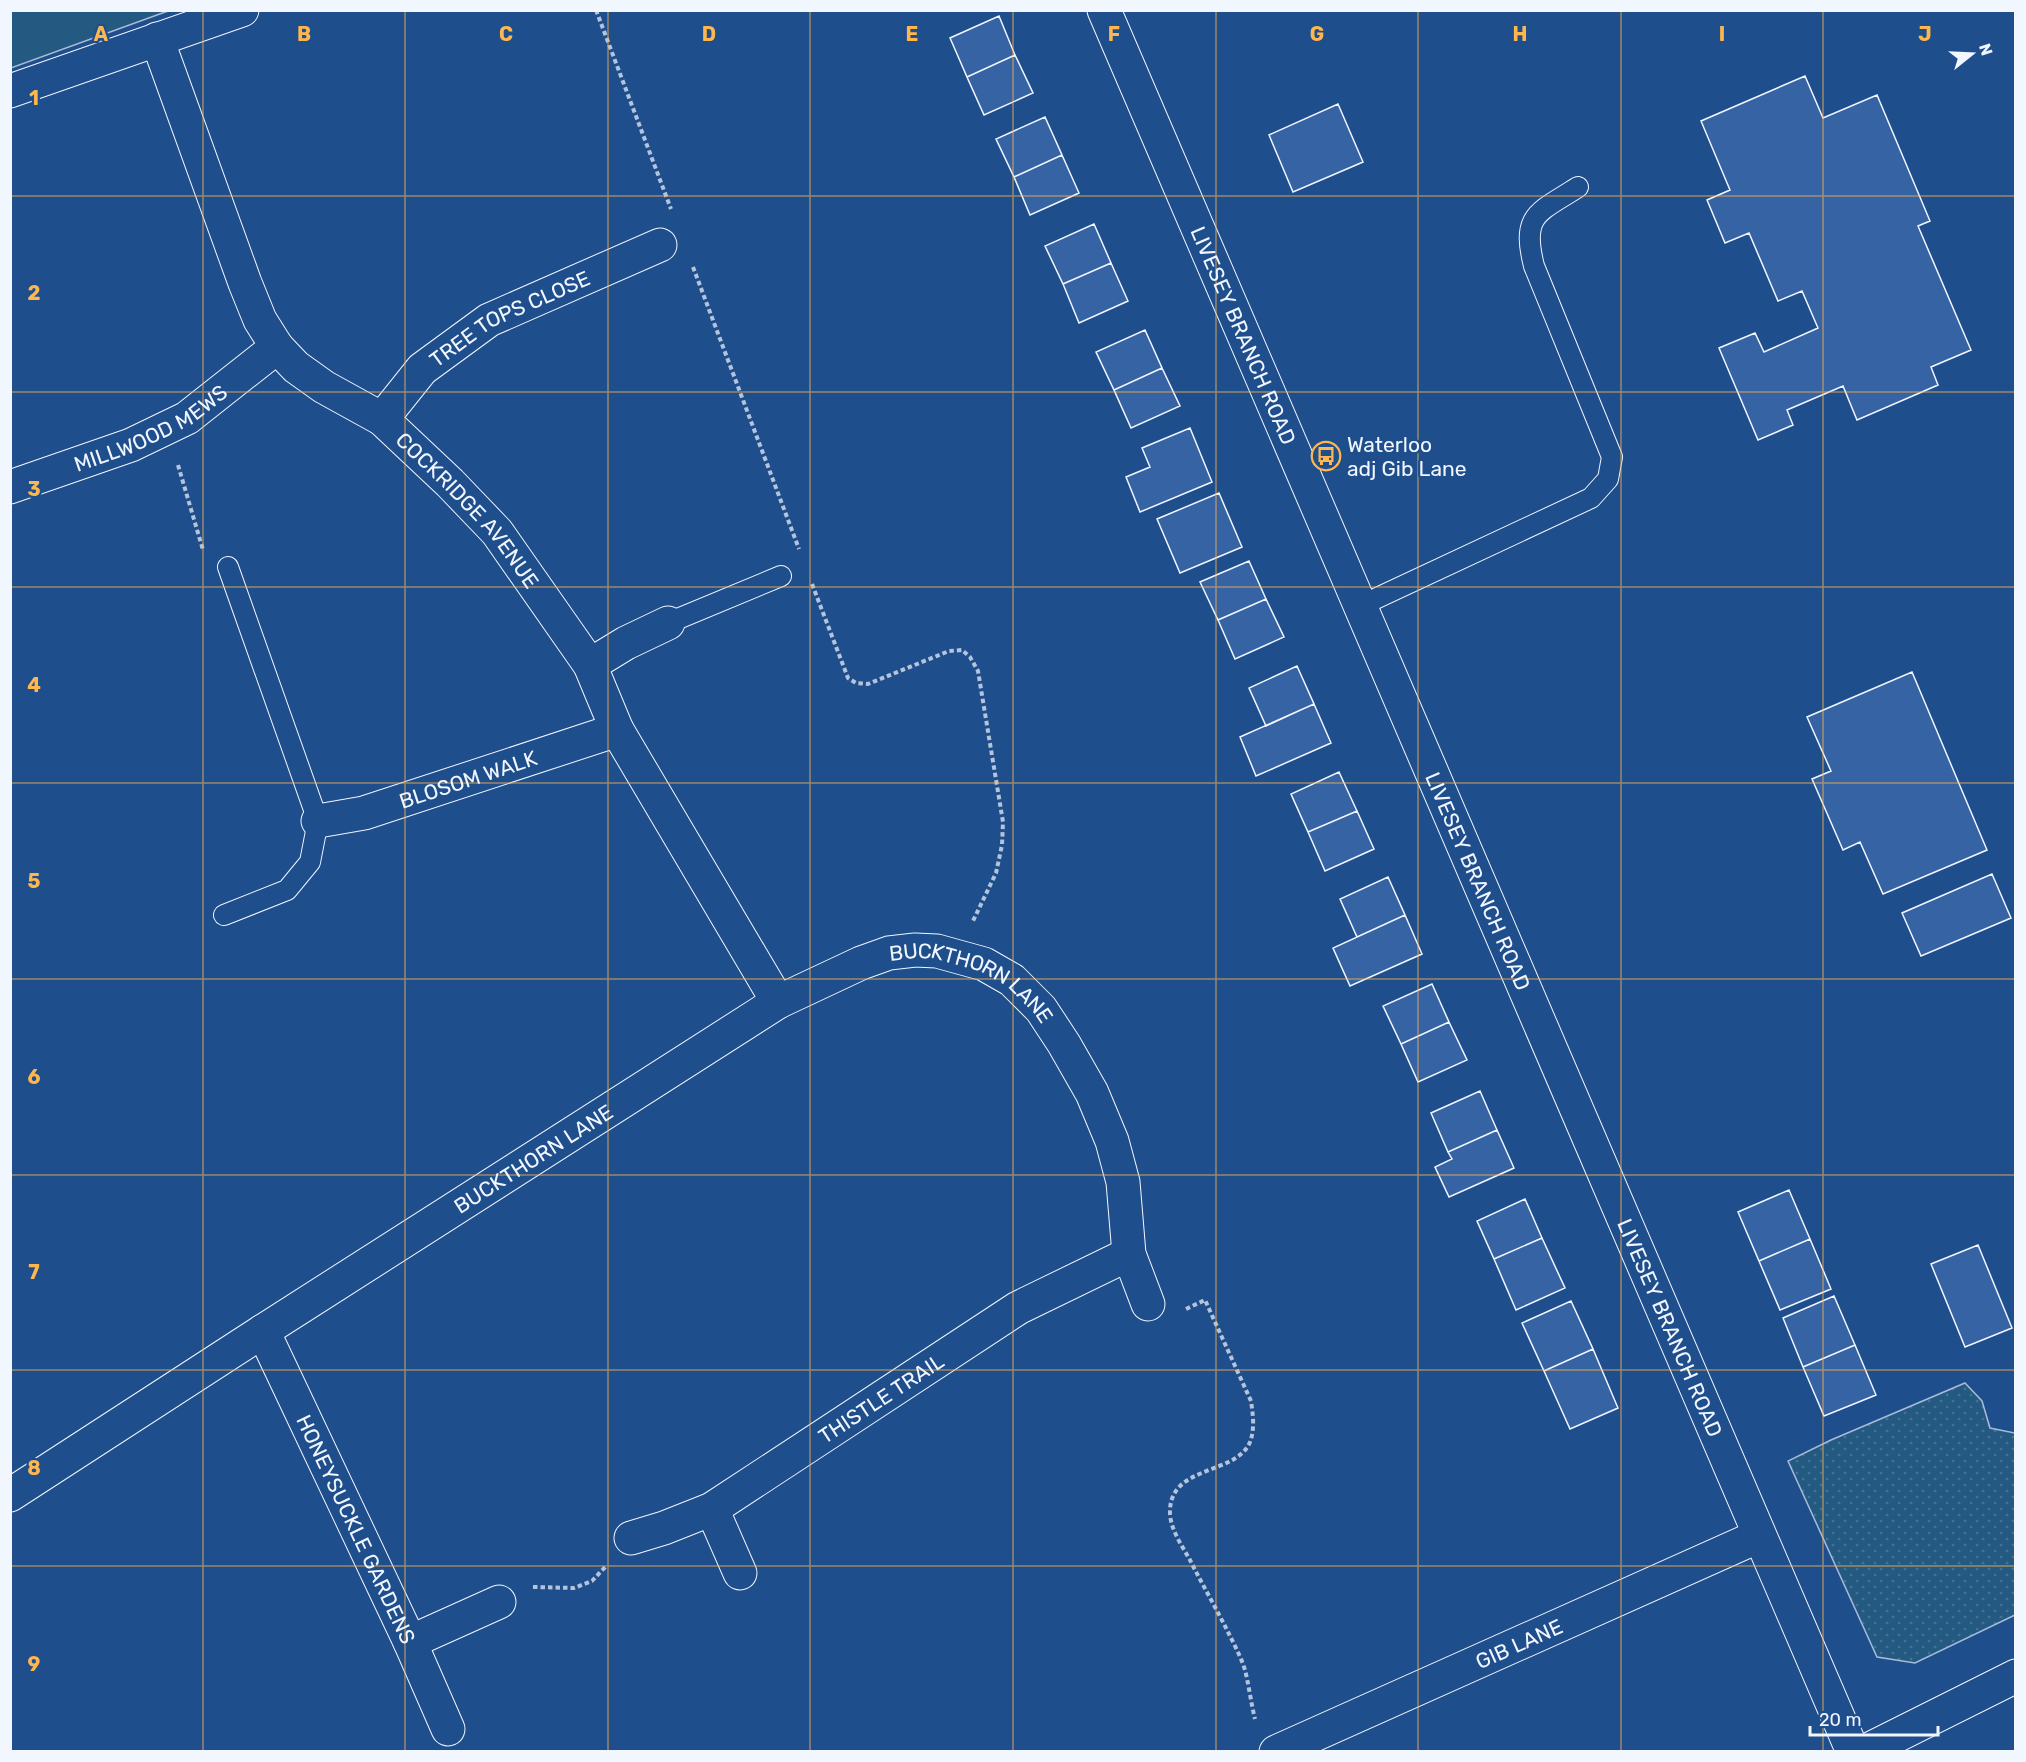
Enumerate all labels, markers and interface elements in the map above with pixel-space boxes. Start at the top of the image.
text: A [94,22,109,46]
text: B [297,22,311,46]
text: C [499,22,513,46]
text: D [702,22,716,46]
text: E [906,22,918,46]
text: F [1108,22,1120,46]
text: G [1310,22,1324,46]
text: H [1513,22,1527,46]
text: I [1719,22,1725,46]
text: J [1918,22,1932,46]
north arrow [1942,24,2002,84]
text: N [1975,41,1997,58]
text: 1 [29,86,39,110]
street label: LIVESEY BRANCH ROAD [1186,222,1302,448]
street label: TREE TOPS CLOSE [425,265,594,372]
text: 2 [28,281,41,305]
street label: MILLWOOD MEWS [71,379,232,476]
street label: COCKRIDGE AVENUE [391,427,545,593]
place label: Waterloo adj Gib Lane [1347,432,1467,481]
bus stop icon: Waterloo adj Gib Lane [1310,440,1342,472]
text: 3 [27,477,41,501]
text: 4 [27,673,41,697]
street label: BLOSOM WALK [396,745,540,813]
street label: LIVESEY BRANCH ROAD [1421,768,1536,994]
text: 5 [28,869,41,893]
street label: BUCKTHORN LANE [888,937,1059,1027]
text: 6 [27,1065,41,1089]
street label: BUCKTHORN LANE [449,1099,617,1218]
street label: LIVESEY BRANCH ROAD [1613,1215,1728,1440]
text: 7 [28,1260,40,1284]
street label: THISTLE TRAIL [813,1348,948,1448]
street label: HONEYSUCKLE GARDENS [292,1410,421,1648]
text: 8 [27,1456,41,1480]
street label: GIB LANE [1472,1613,1566,1674]
text: 9 [28,1652,41,1676]
scale bar [1810,1699,1938,1737]
text: 20 m [1819,1709,1861,1731]

